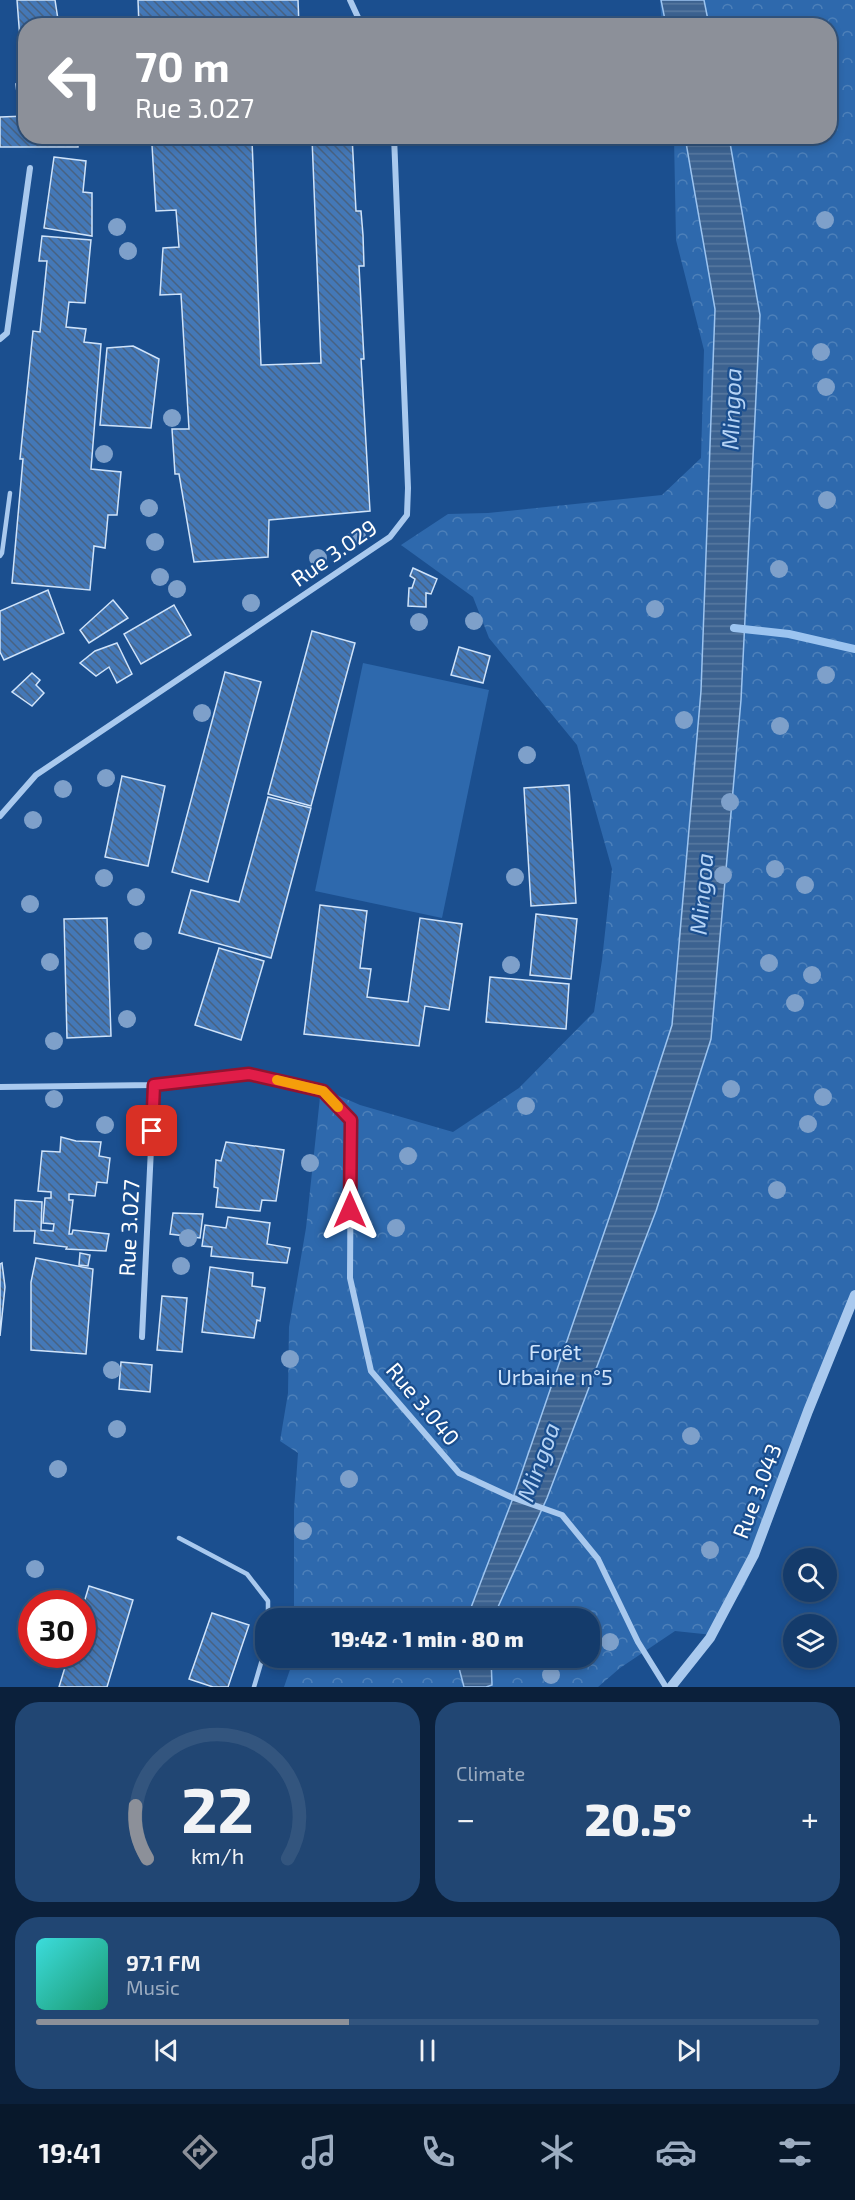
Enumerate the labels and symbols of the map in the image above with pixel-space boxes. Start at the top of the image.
water label: Mingoa [715,368,746,450]
street label: Rue 3.029 [286,513,381,591]
water label: Mingoa [682,852,719,936]
pin [126,1105,177,1156]
position arrow [318,1178,382,1242]
street label: Rue 3.027 [112,1179,144,1277]
park label: Forêt Urbaine n°5 [497,1338,613,1389]
street label: Rue 3.040 [382,1357,466,1450]
water label: Mingoa [510,1418,565,1505]
street label: Rue 3.043 [726,1440,786,1542]
speed limit sign: 30 [18,1590,96,1668]

